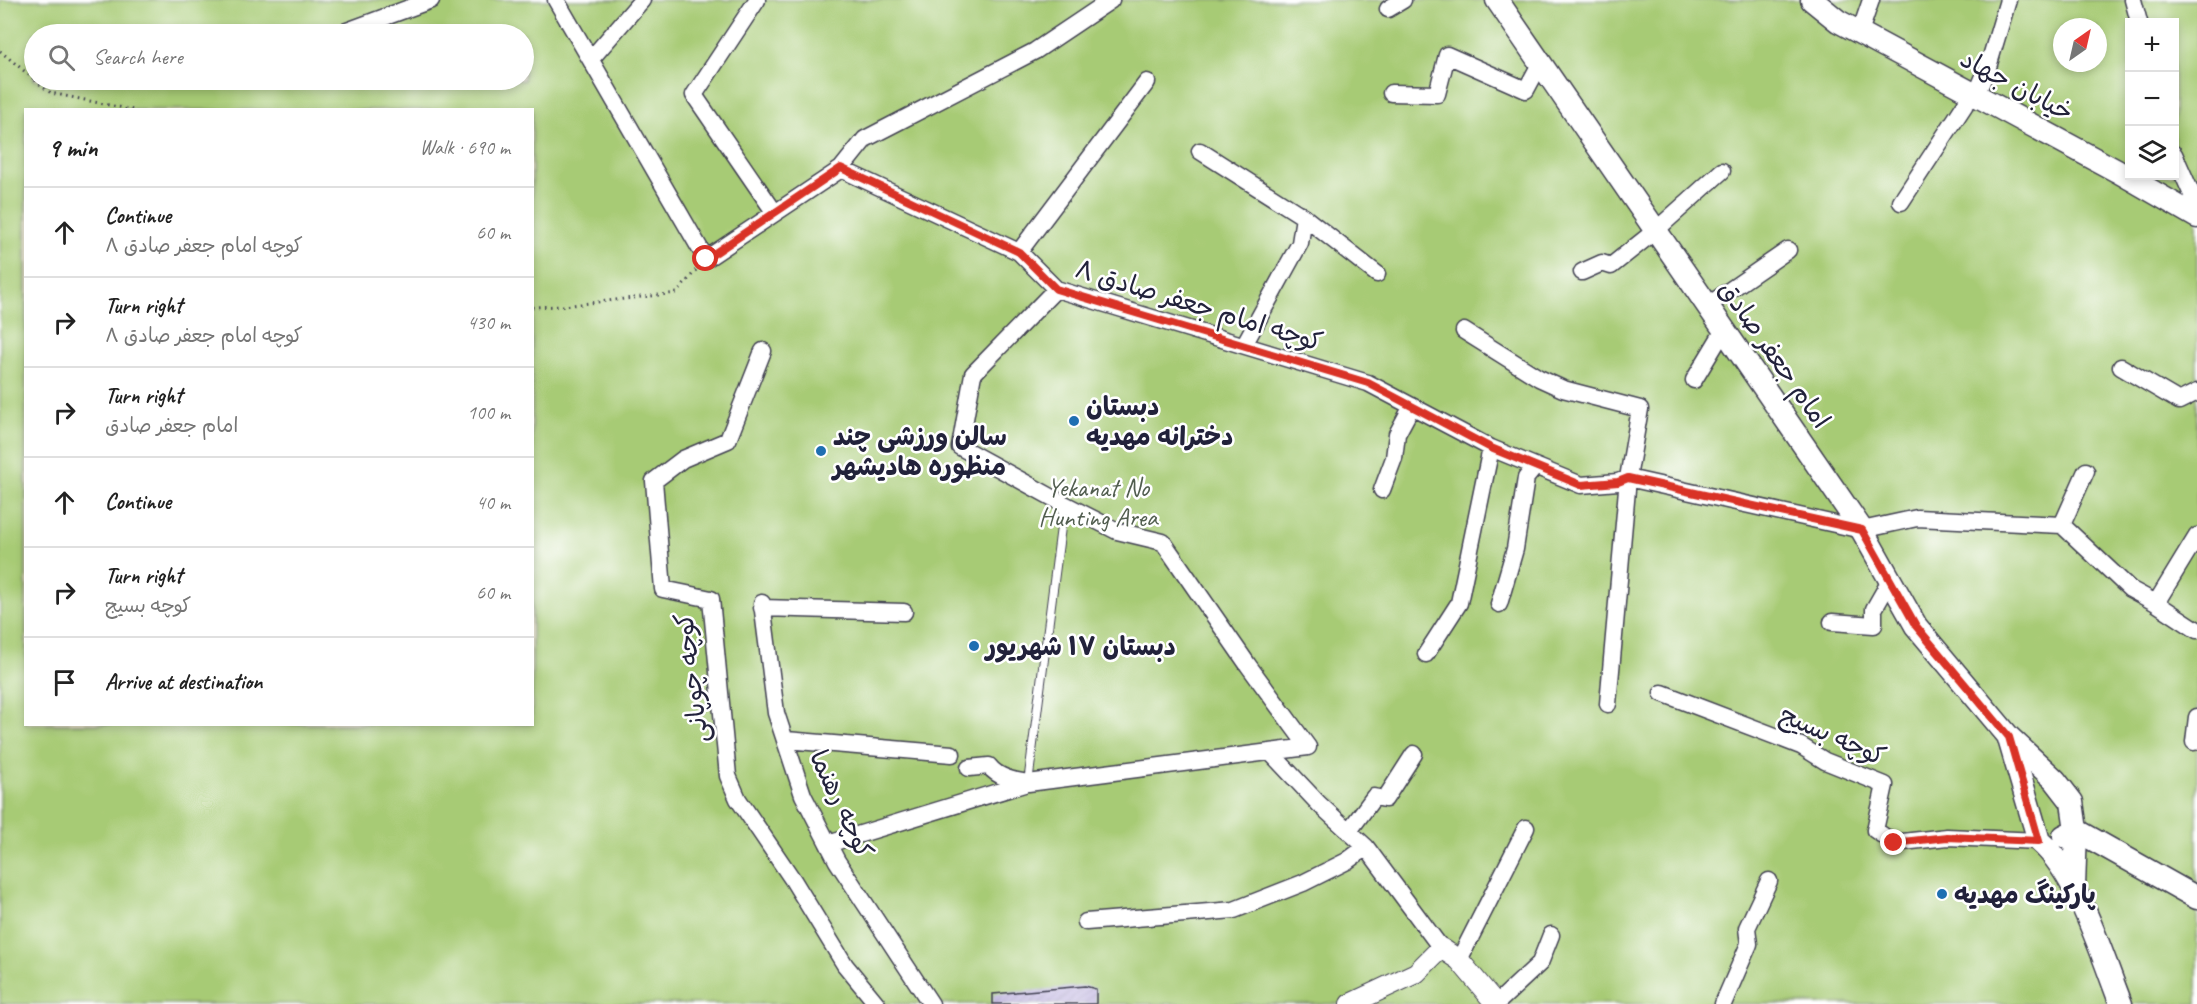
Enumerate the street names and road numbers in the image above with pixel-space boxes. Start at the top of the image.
street label: خیابان جهاد [1954,42,2079,129]
street label: کوچه امام جعفر صادق ۸ [1070,252,1327,362]
street label: امام جعفر صادق [1709,274,1838,437]
street label: کوچه چوپانی [667,611,716,745]
street label: کوچه بسیج [1774,698,1891,774]
street label: کوچه رهنما [802,745,881,864]

